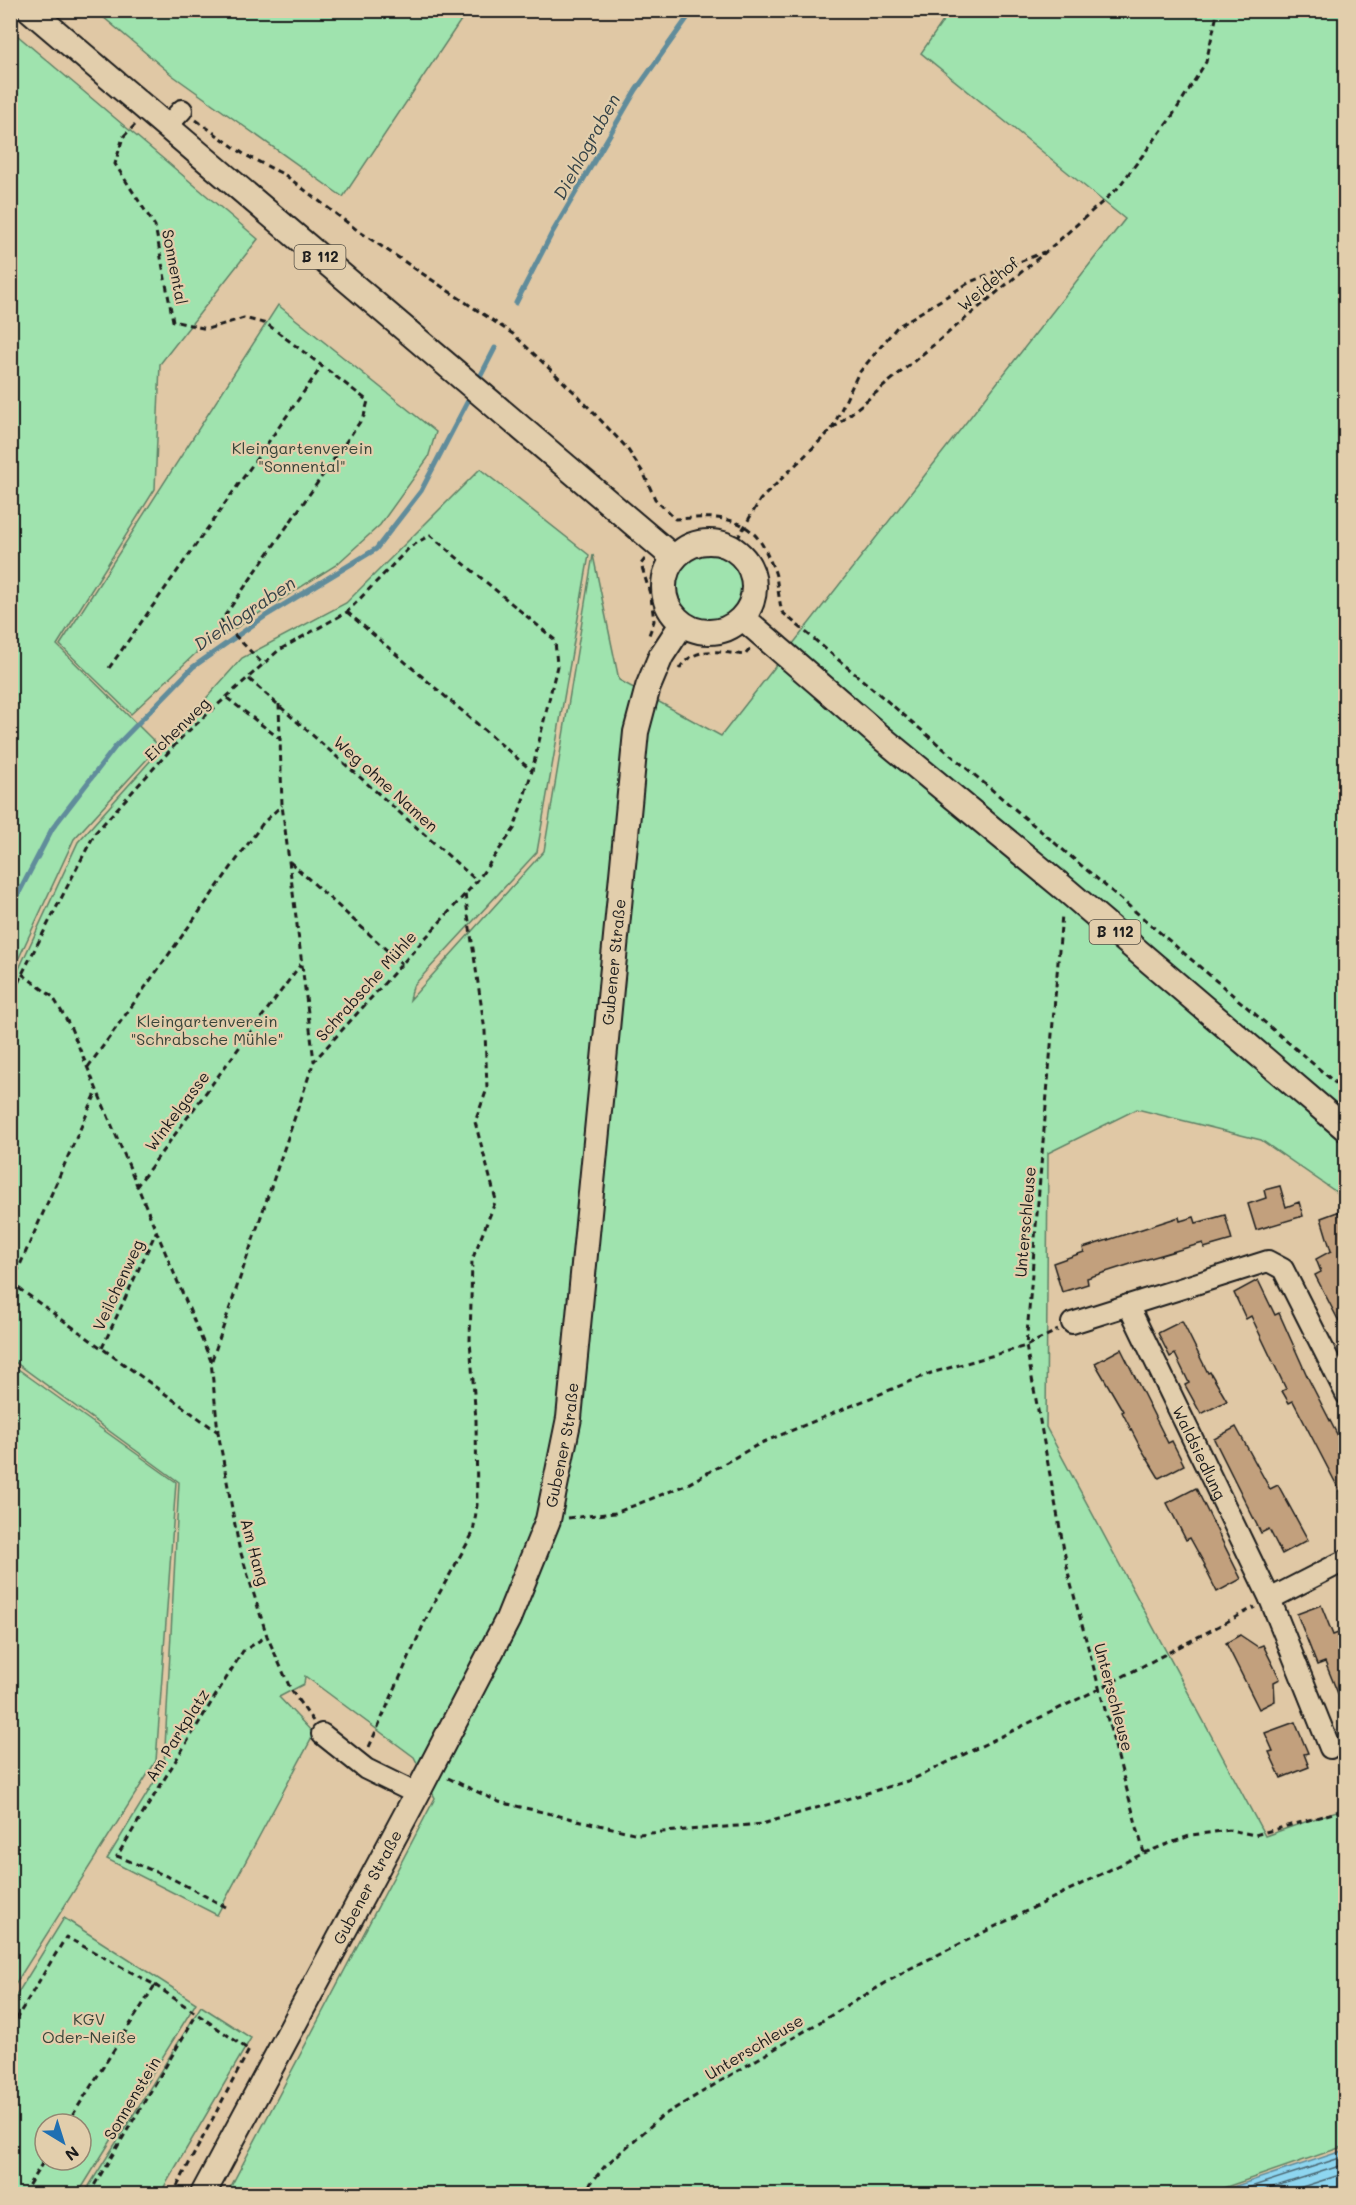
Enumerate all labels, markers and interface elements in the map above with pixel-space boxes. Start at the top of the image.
water label: Diehlograben [547,89,625,204]
street label: Sonnental [158,228,193,306]
road number: B 112 [294,245,346,269]
street label: Weidehof [953,251,1023,315]
park label: Kleingartenverein "Sonnental" [232,437,372,476]
water label: Diehlograben [189,570,300,656]
street label: Eichenweg [140,692,214,765]
street label: Weg ohne Namen [329,731,443,836]
street label: Gubener Straße [596,898,630,1026]
road number: B 112 [1090,920,1140,944]
street label: Schrabsche Mühle [311,926,421,1045]
park label: Kleingartenverein "Schrabsche Mühle" [131,1010,283,1049]
street label: Winkelgasse [140,1066,214,1155]
street label: Unterschleuse [1009,1166,1040,1278]
street label: Veilchenweg [87,1236,148,1334]
street label: Gubener Straße [540,1381,582,1509]
street label: Waldsiedlung [1168,1402,1231,1503]
street label: Am Hang [236,1516,274,1588]
street label: Unterschleuse [1090,1641,1139,1753]
street label: Am Parkplatz [140,1685,213,1785]
street label: Gubener Straße [328,1826,406,1948]
park label: KGV Oder-Neiße [42,2008,136,2047]
street label: Unterschleuse [701,2009,807,2084]
street label: Sonnenstein [98,2052,165,2143]
north arrow [33,2112,93,2172]
text: N [61,2142,84,2166]

